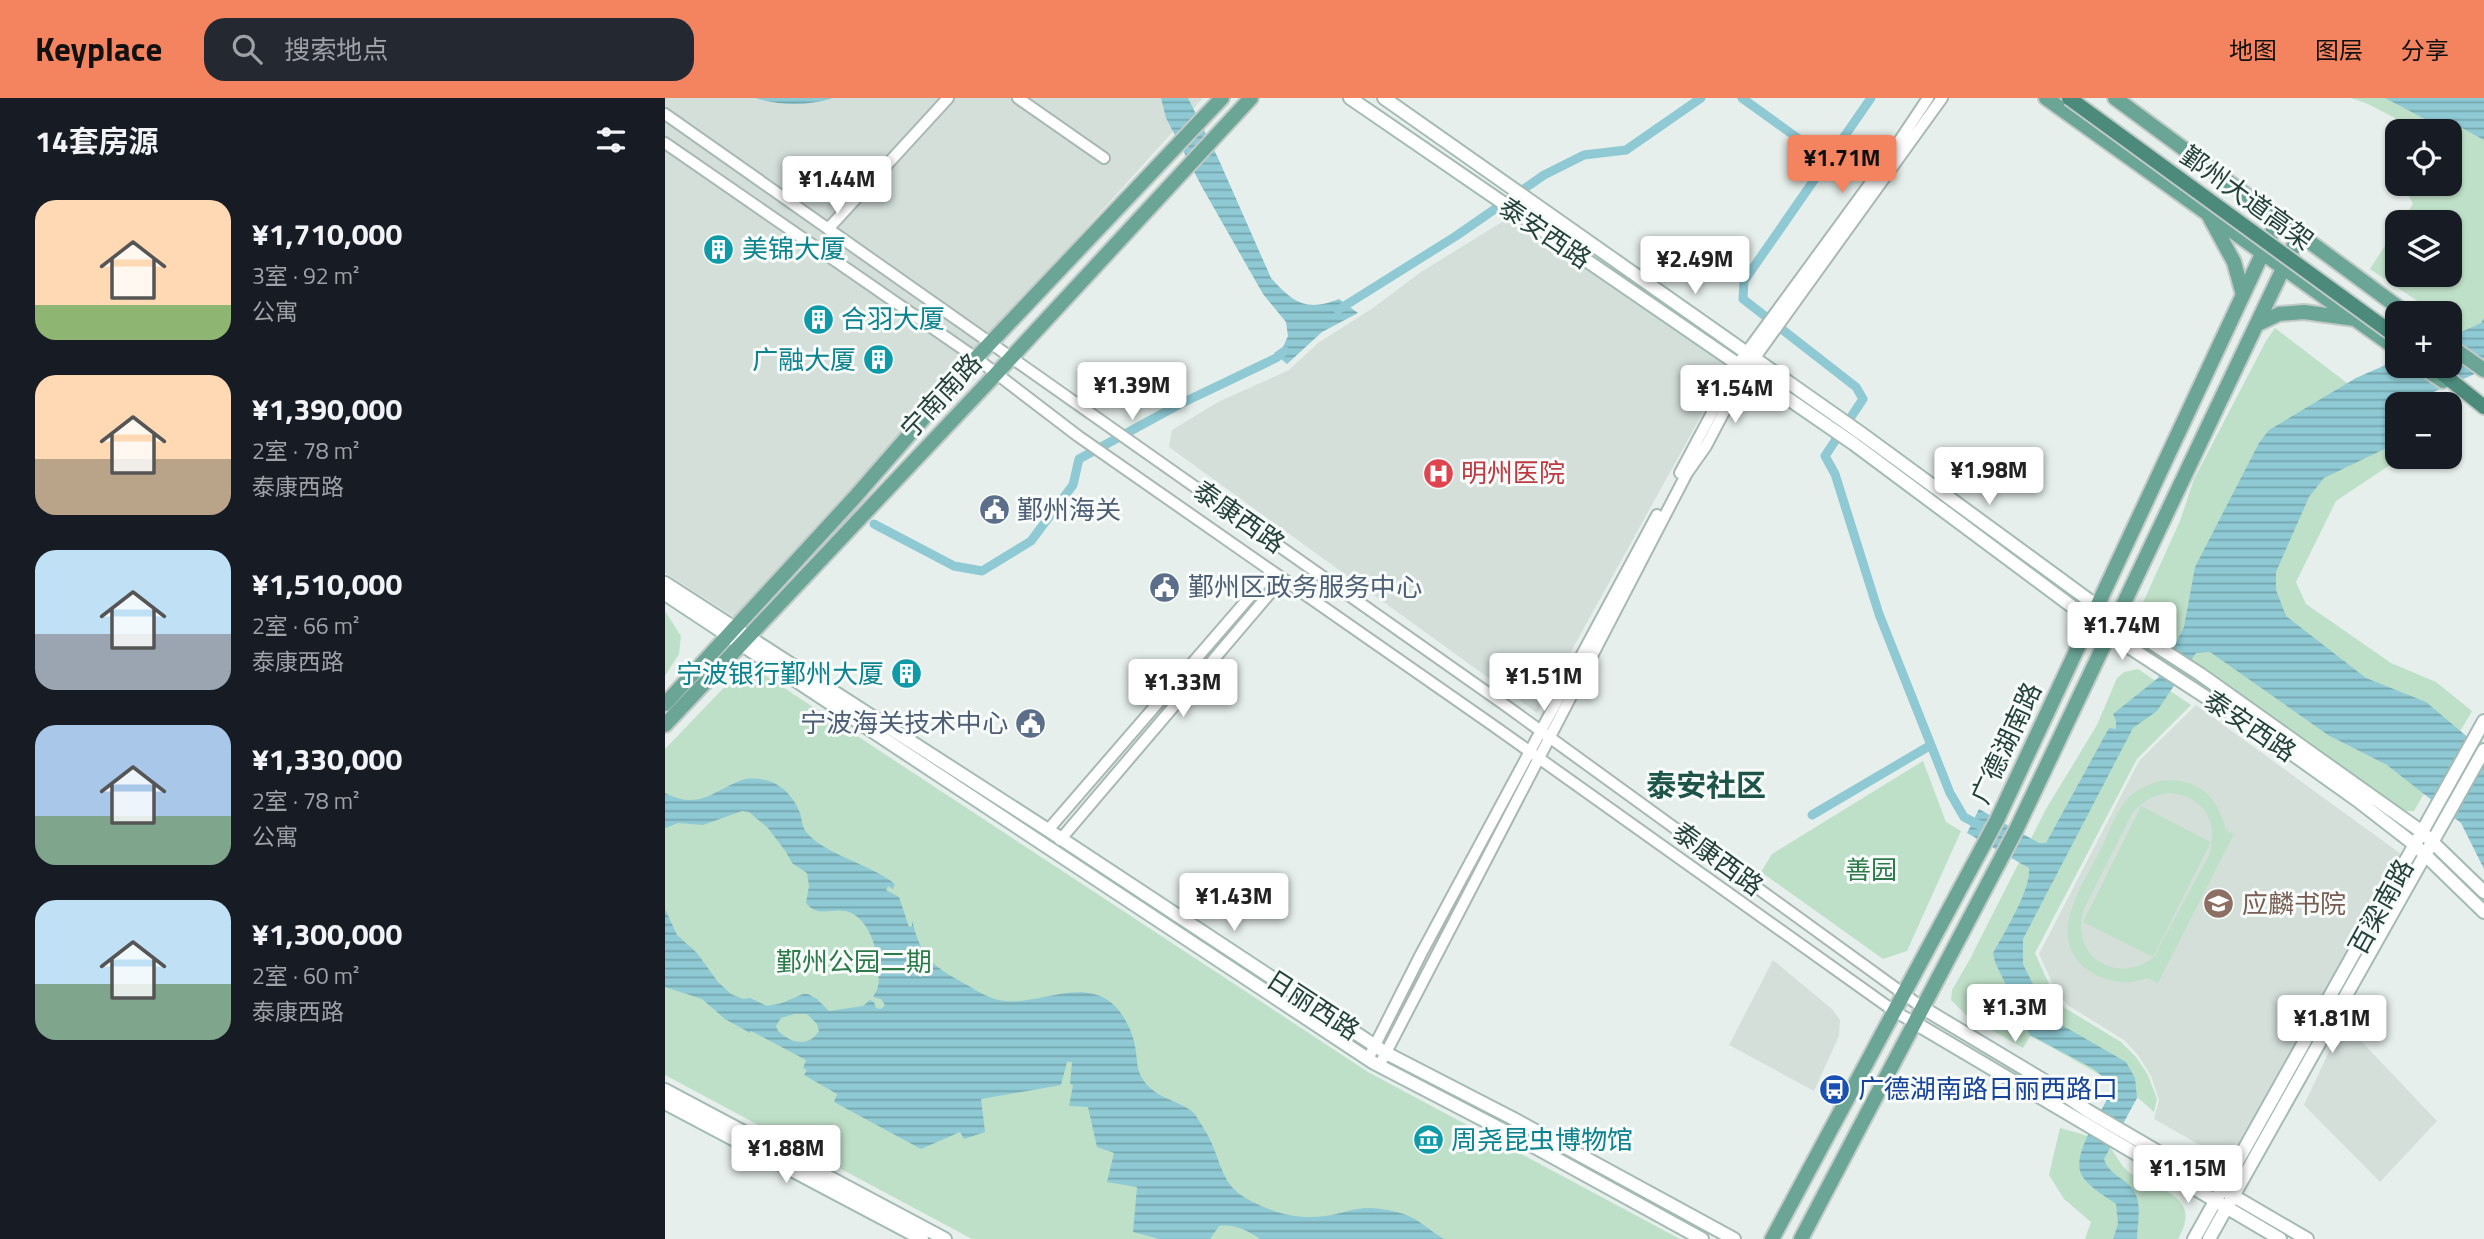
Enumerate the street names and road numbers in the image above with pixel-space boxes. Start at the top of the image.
street label: 鄞州大道高架 [2173,136,2322,259]
street label: 泰安西路 [1491,187,1599,278]
street label: 宁南南路 [891,344,990,447]
street label: 泰康西路 [1185,471,1293,562]
street label: 广德湖南路 [1960,676,2051,810]
street label: 泰安西路 [2196,680,2304,771]
street label: 泰康西路 [1665,812,1772,905]
street label: 百梁南路 [2338,852,2423,962]
street label: 日丽西路 [1259,960,1368,1049]

